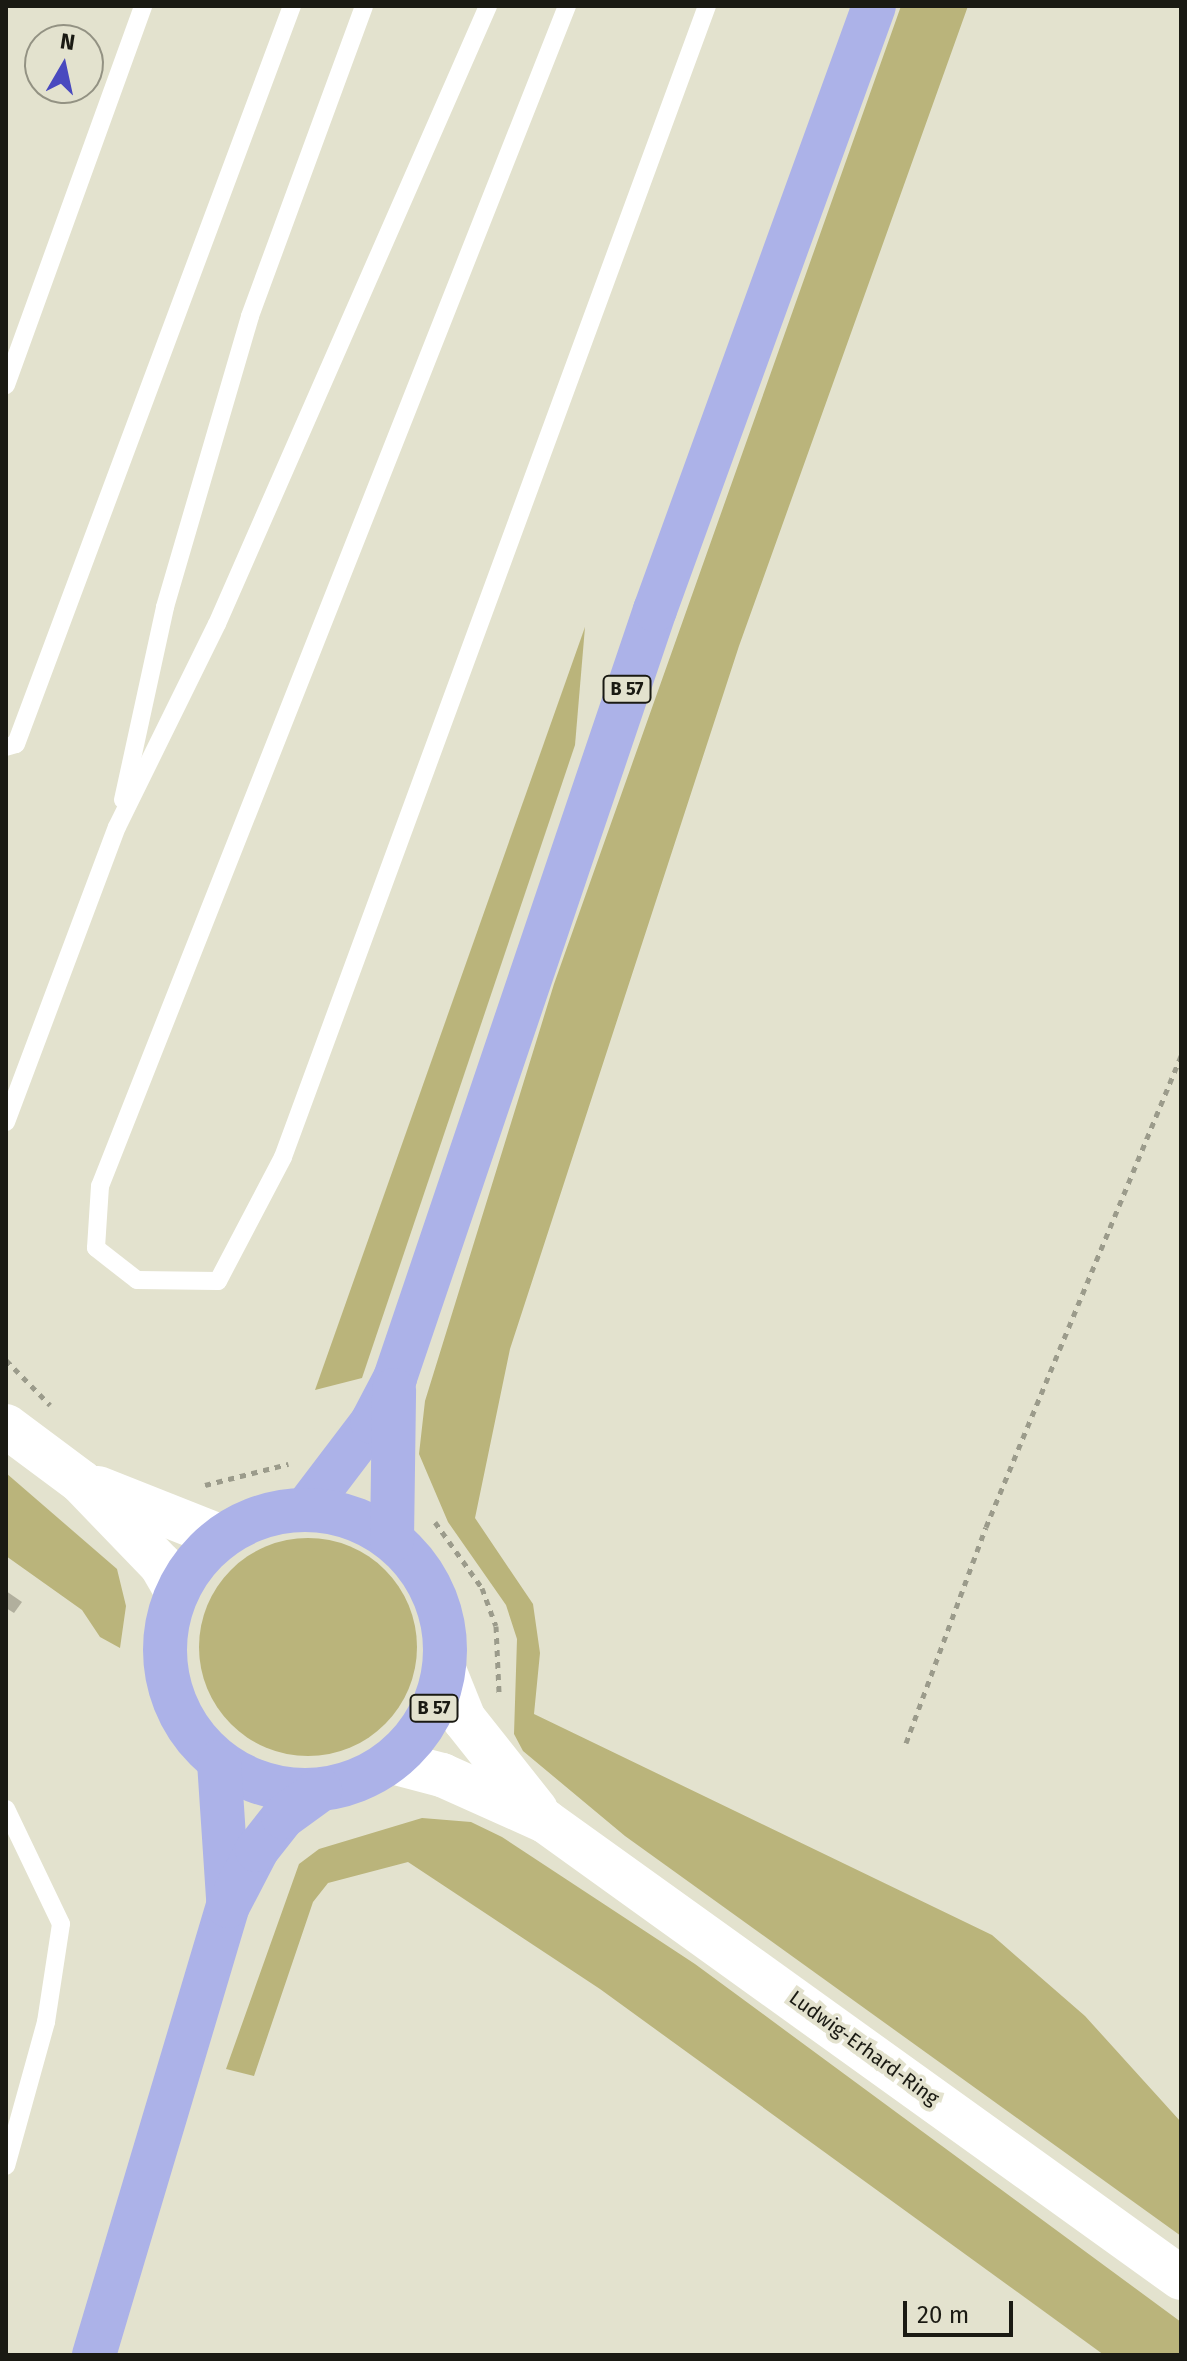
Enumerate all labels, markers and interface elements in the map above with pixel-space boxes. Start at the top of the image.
north arrow [24,24,104,104]
text: N [58,27,77,56]
road number: B 57 [601,675,653,703]
road number: B 57 [408,1694,460,1722]
street label: Ludwig-Erhard-Ring [784,1986,944,2110]
scale bar [907,2285,1017,2335]
text: 20 m [917,2301,969,2329]

